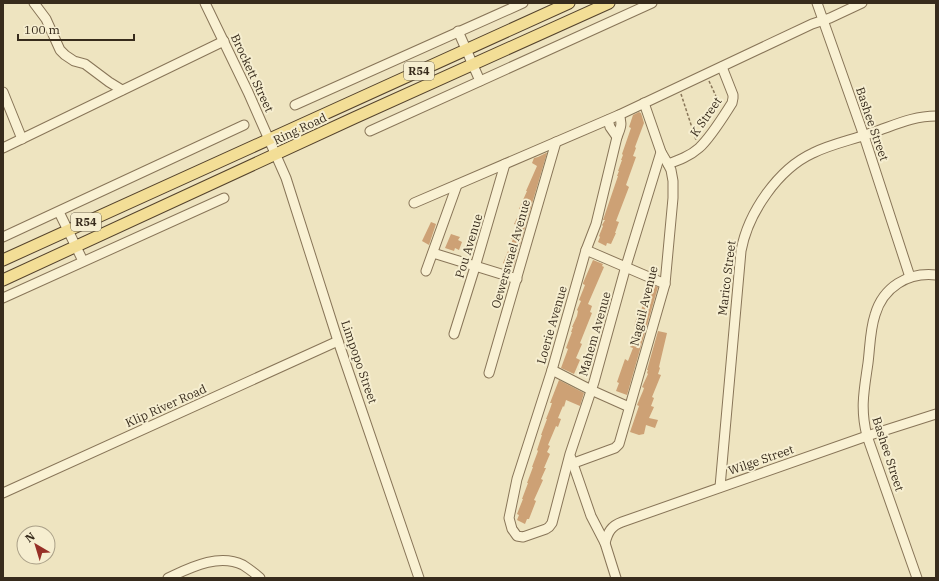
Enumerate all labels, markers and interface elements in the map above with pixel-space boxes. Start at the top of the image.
scale bar [18,16,134,42]
text: 100 m [24,22,60,37]
street label: Brockett Street [228,31,277,114]
road number: R54 [404,62,434,80]
street label: Bashee Street [853,85,892,163]
street label: K Street [687,94,725,139]
street label: Ring Road [271,110,329,147]
street label: Oewerswael Avenue [488,198,533,310]
street label: Pou Avenue [452,212,485,280]
road number: R54 [71,213,101,231]
street label: Marico Street [714,240,739,316]
street label: Naguil Avenue [626,264,661,348]
street label: Loerie Avenue [533,284,570,366]
street label: Mahem Avenue [575,290,614,378]
street label: Limpopo Street [338,318,381,406]
street label: Klip River Road [123,381,209,430]
street label: Bashee Street [869,415,908,493]
street label: Wilge Street [726,441,796,478]
north arrow [16,525,56,565]
text: N [22,529,38,545]

